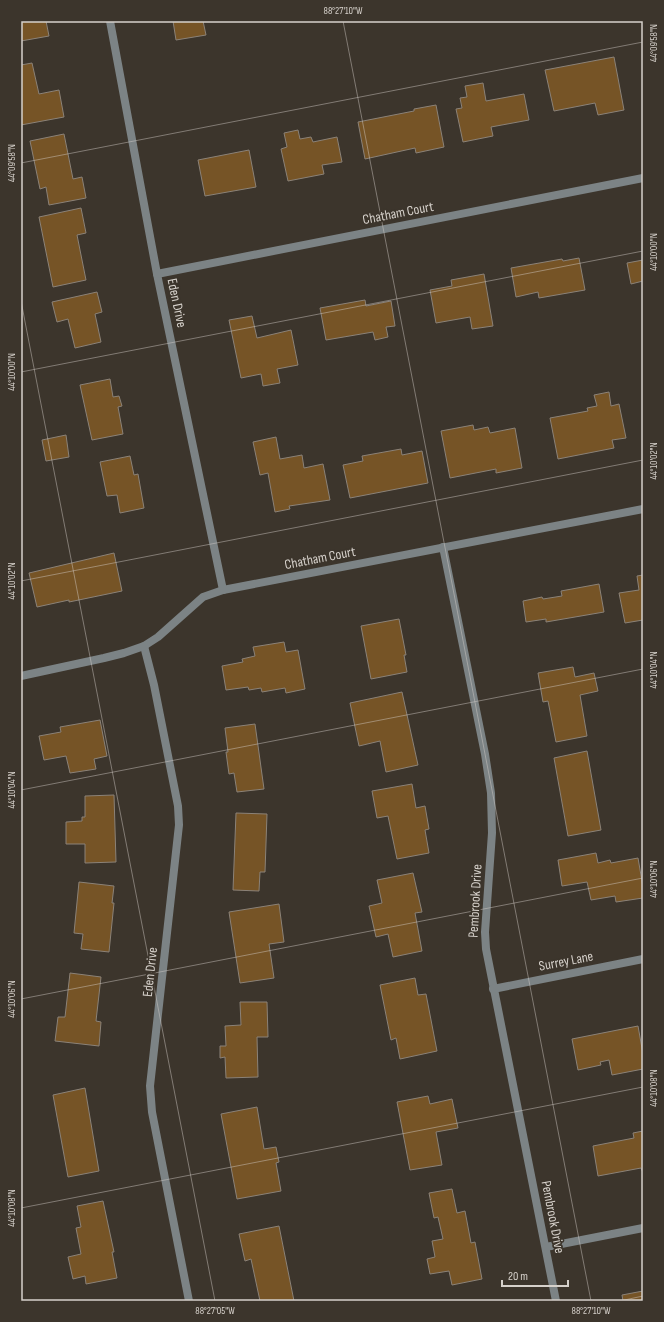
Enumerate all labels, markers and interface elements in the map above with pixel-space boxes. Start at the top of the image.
text: 88°27'10"W [324,5,363,17]
text: 44°09'58"N [648,24,660,62]
text: 44°09'58"N [6,144,18,182]
street label: Chatham Court [361,198,435,228]
text: 44°10'00"N [648,233,660,271]
street label: Eden Drive [164,277,190,329]
text: 44°10'00"N [6,353,18,391]
text: 44°10'02"N [648,442,660,480]
street label: Chatham Court [283,543,357,573]
text: 44°10'02"N [6,562,18,600]
text: 44°10'04"N [648,651,660,689]
text: 44°10'04"N [6,771,18,809]
text: 44°10'06"N [648,860,660,898]
street label: Pembrook Drive [465,864,485,938]
street label: Eden Drive [139,946,161,998]
street label: Surrey Lane [537,947,595,975]
text: 44°10'06"N [6,980,18,1018]
text: 44°10'08"N [648,1069,660,1107]
street label: Pembrook Drive [538,1179,568,1255]
text: 44°10'08"N [6,1189,18,1227]
scale bar [502,1262,568,1288]
text: 20 m [508,1269,528,1284]
text: 88°27'05"W [195,1305,235,1317]
text: 88°27'10"W [572,1305,611,1317]

